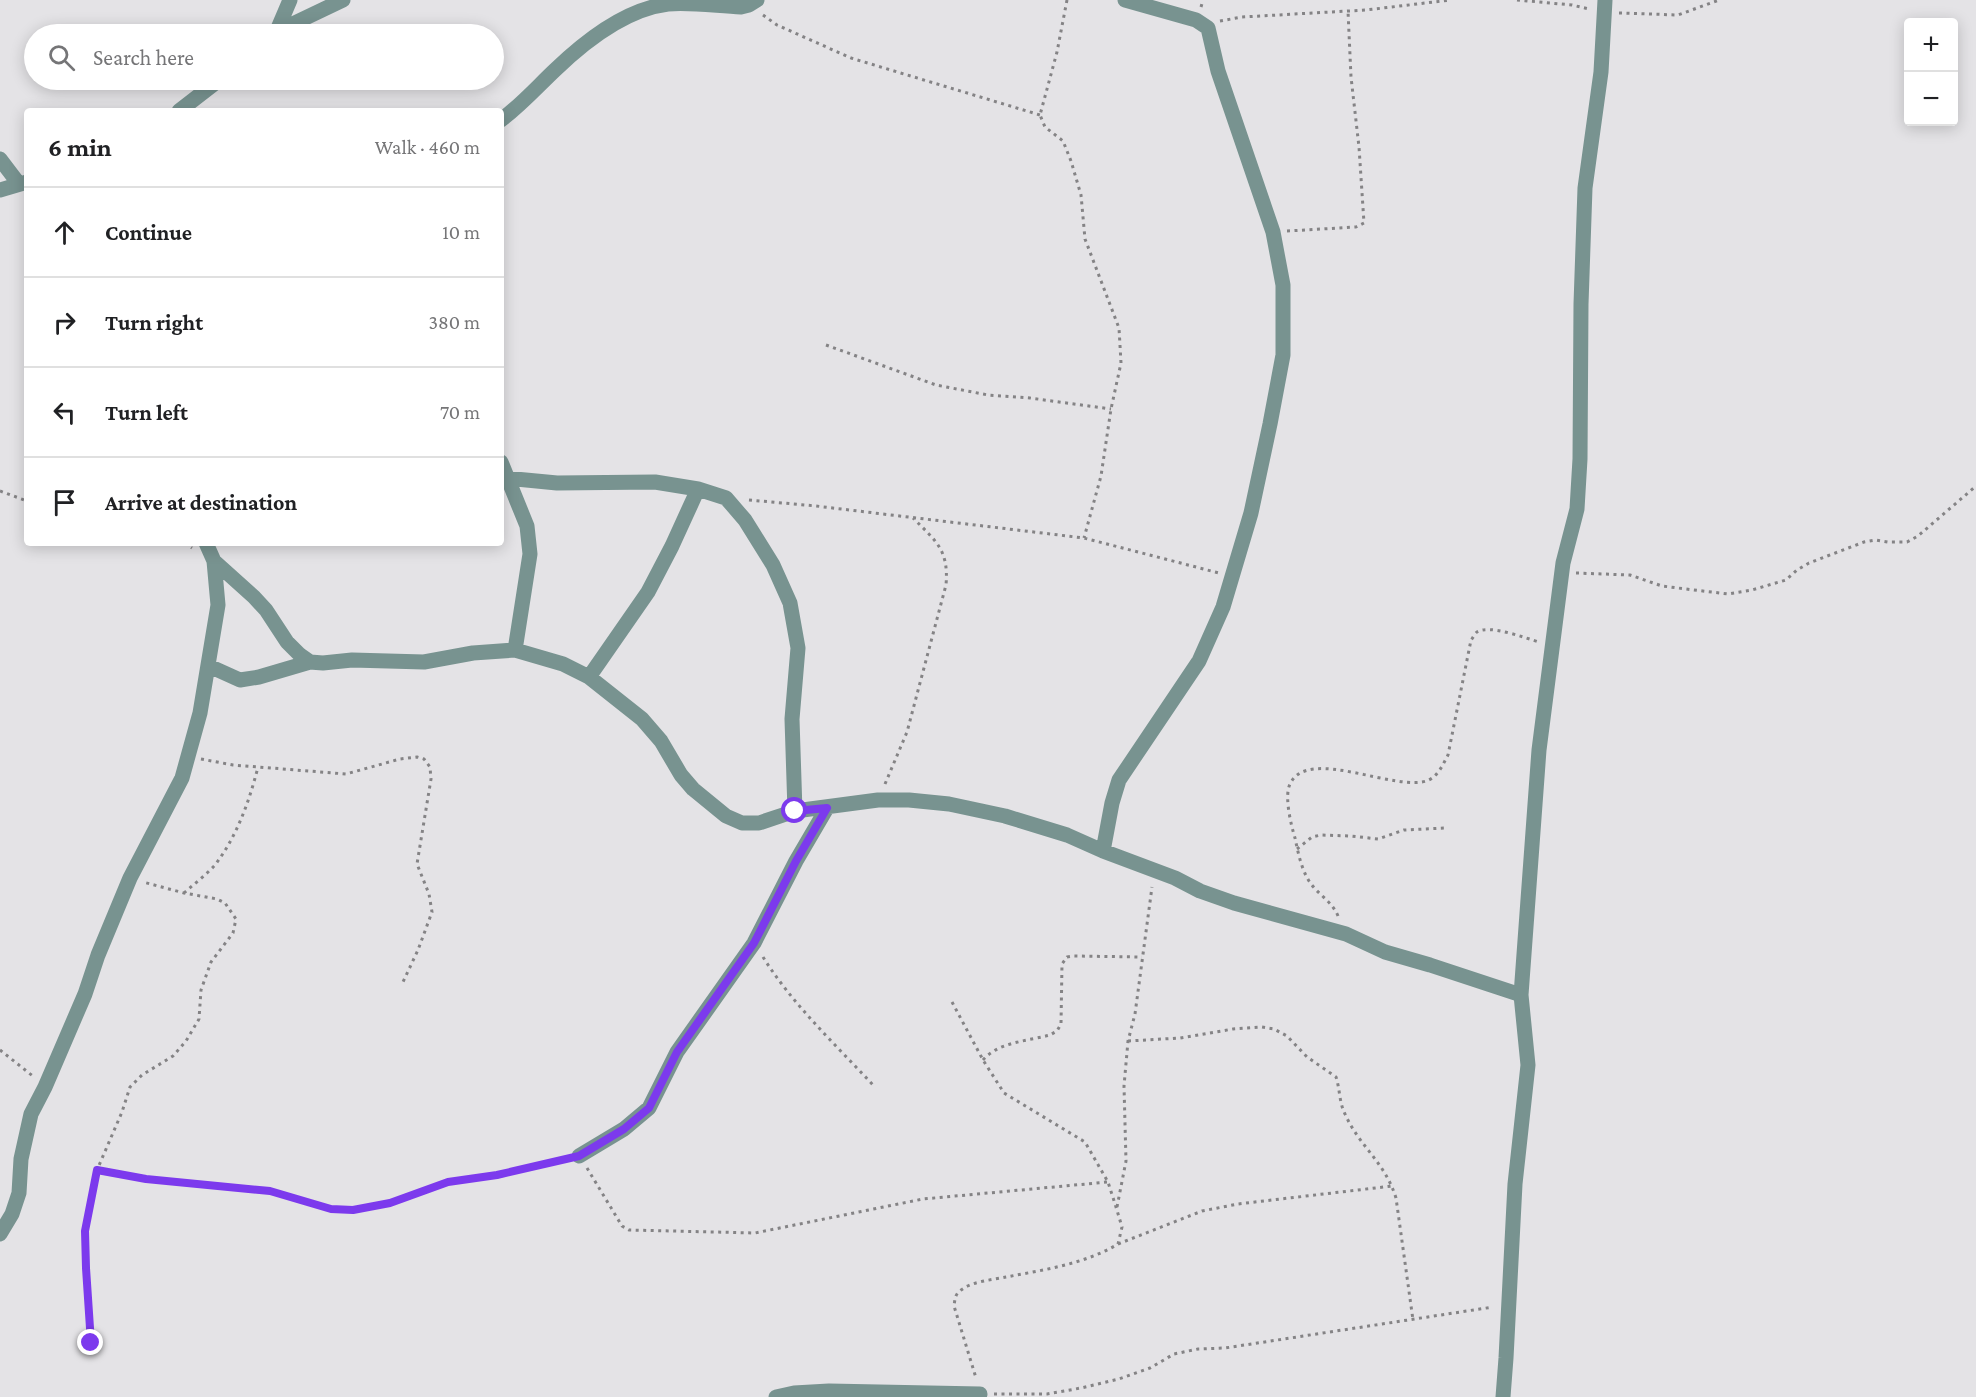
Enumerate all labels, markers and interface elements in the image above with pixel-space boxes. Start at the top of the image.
map controls [1904,18,1958,126]
button: + [1904,18,1958,72]
search box [24,24,504,90]
icon: search [45,41,78,74]
text: Search here [93,45,194,70]
button: − [1904,72,1958,126]
text: 6 min [48,133,112,162]
text: Walk · 460 m [375,136,480,158]
icon: ahead [48,216,81,249]
text: Continue [105,220,192,245]
text: 10 m [442,221,480,243]
icon: right [48,306,81,339]
text: Turn right [105,310,203,335]
text: 380 m [429,311,480,333]
icon: left [48,396,81,429]
text: Turn left [105,400,188,425]
text: 70 m [440,401,480,423]
icon: arrive [48,486,81,519]
text: Arrive at destination [105,490,297,515]
route start [781,797,807,823]
route end [77,1329,103,1355]

